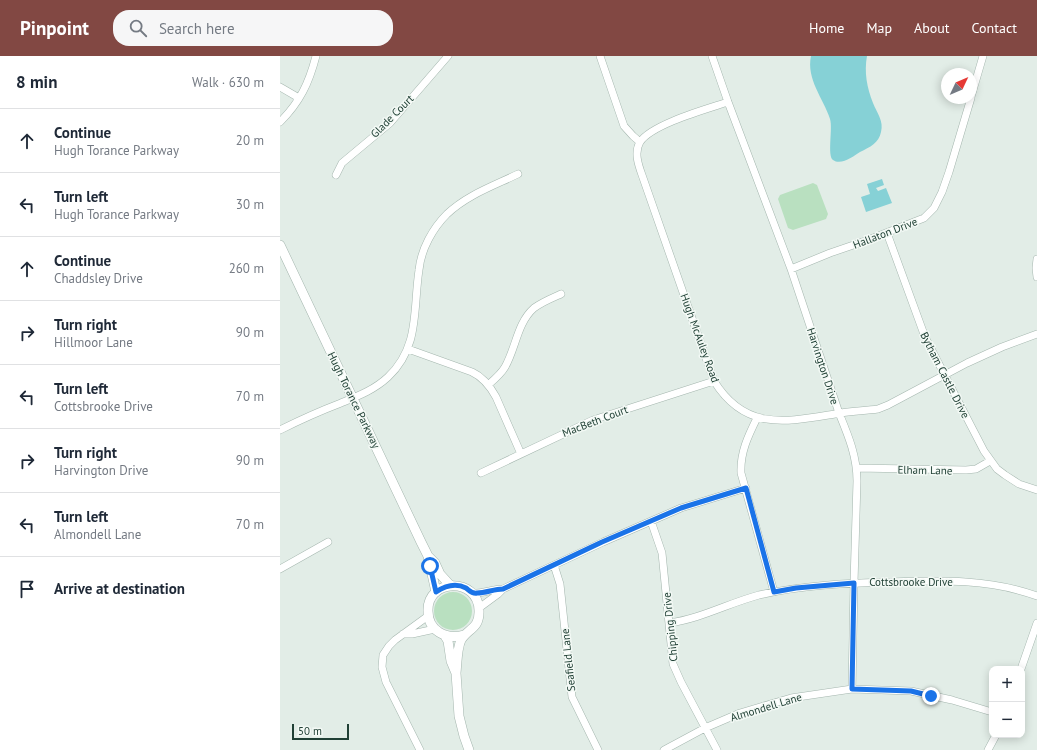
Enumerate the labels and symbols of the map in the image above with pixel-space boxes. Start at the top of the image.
north arrow [941,68,977,104]
street label: Glade Court [367,91,417,141]
street label: Hallaton Drive [851,214,920,252]
street label: Hugh McAuley Road [677,292,723,384]
street label: Harvington Drive [804,326,842,407]
street label: Bytham Castle Drive [917,330,973,421]
street label: Hugh Torance Parkway [325,349,384,451]
street label: MacBeth Court [560,402,630,440]
street label: Elham Lane [897,463,953,477]
route start [421,557,439,575]
street label: Cottsbrooke Drive [869,575,953,589]
street label: Chipping Drive [659,591,681,662]
street label: Seafield Lane [558,628,578,692]
route end [922,687,940,705]
street label: Almondell Lane [729,689,804,724]
scale bar [292,722,349,741]

